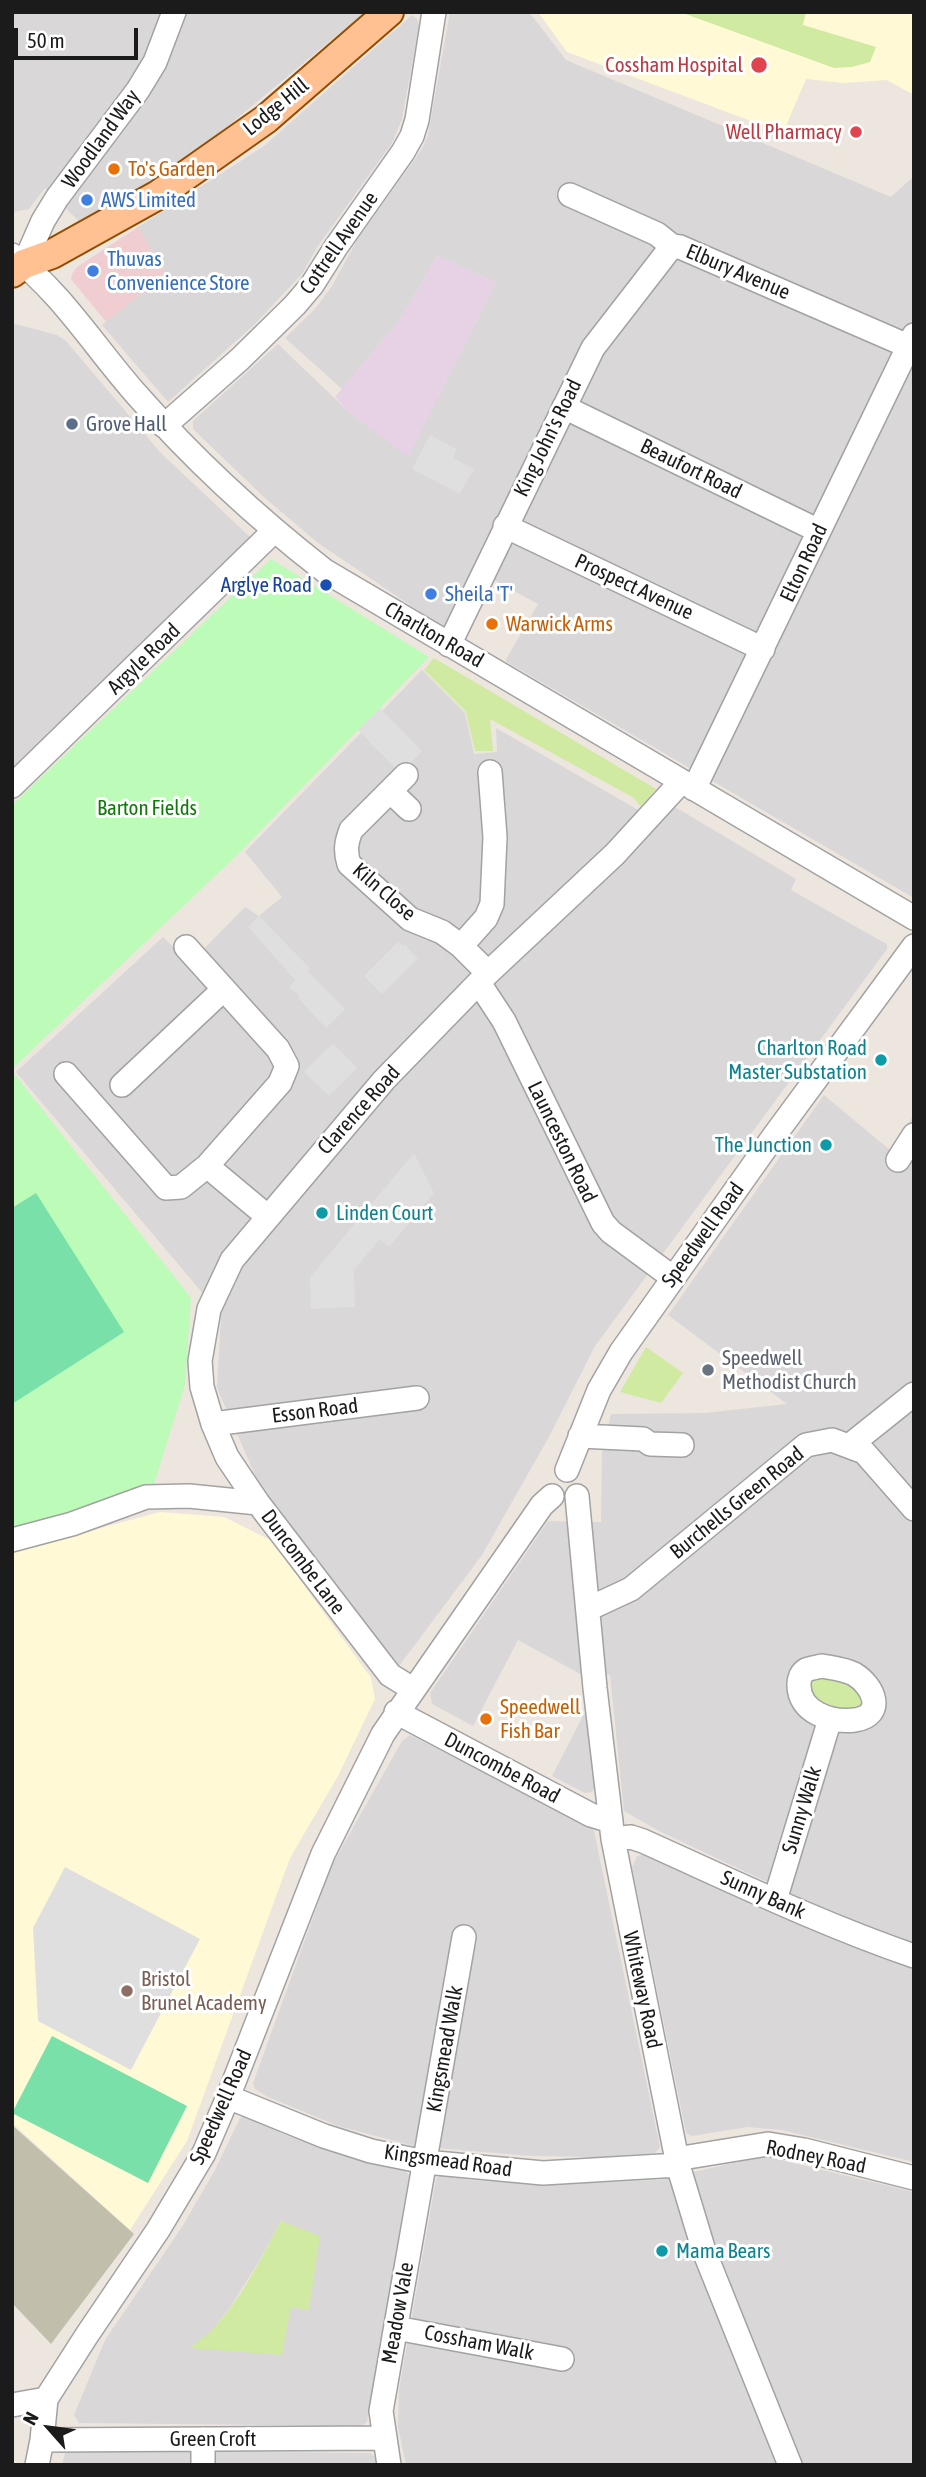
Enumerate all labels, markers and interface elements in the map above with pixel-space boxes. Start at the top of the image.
scale bar [18,14,142,58]
text: 50 m [27,28,65,52]
place label: Cossham Hospital [605,52,743,78]
marker: Cossham Hospital [749,55,769,75]
street label: Lodge Hill [238,73,314,141]
street label: Woodland Way [57,85,145,193]
place label: Well Pharmacy [726,119,842,145]
marker: Well Pharmacy [848,124,864,140]
place label: To's Garden [128,156,215,182]
marker: To's Garden [106,161,122,177]
place label: AWS Limited [101,187,196,213]
street label: Cottrell Avenue [294,187,384,299]
marker: AWS Limited [79,192,95,208]
street label: Elbury Avenue [682,239,794,305]
place label: Thuvas Convenience Store [107,246,250,296]
marker: Thuvas Convenience Store [85,263,101,279]
street label: King John's Road [509,375,587,501]
place label: Grove Hall [86,411,167,437]
marker: Grove Hall [64,416,80,432]
street label: Beaufort Road [636,434,746,504]
street label: Elton Road [775,520,833,606]
street label: Prospect Avenue [571,549,697,625]
place label: Arglye Road [221,572,312,598]
marker: Arglye Road [318,577,334,593]
place label: Sheila 'T' [445,581,513,607]
marker: Sheila 'T' [423,586,439,602]
street label: Charlton Road [380,597,488,673]
place label: Warwick Arms [506,611,613,637]
marker: Warwick Arms [484,616,500,632]
street label: Argyle Road [102,618,186,700]
park label: Barton Fields [97,795,197,821]
street label: Kiln Close [347,858,421,926]
place label: Charlton Road Master Substation [728,1035,867,1085]
marker: Charlton Road Master Substation [873,1052,889,1068]
street label: Clarence Road [313,1060,405,1160]
street label: Launceston Road [522,1077,602,1207]
place label: The Junction [715,1132,812,1158]
marker: The Junction [818,1137,834,1153]
street label: Speedwell Road [656,1178,750,1292]
place label: Linden Court [336,1200,433,1226]
marker: Linden Court [314,1205,330,1221]
place label: Speedwell Methodist Church [722,1345,857,1395]
marker: Speedwell Methodist Church [700,1362,716,1378]
street label: Esson Road [270,1393,360,1429]
street label: Burchells Green Road [665,1441,809,1565]
street label: Duncombe Lane [255,1505,351,1619]
place label: Speedwell Fish Bar [500,1694,581,1744]
marker: Speedwell Fish Bar [478,1711,494,1727]
street label: Duncombe Road [440,1727,564,1809]
street label: Sunny Walk [777,1763,827,1857]
street label: Sunny Bank [717,1865,809,1925]
street label: Whiteway Road [617,1929,667,2051]
place label: Bristol Brunel Academy [141,1966,267,2016]
marker: Bristol Brunel Academy [119,1983,135,1999]
street label: Kingsmead Walk [421,1984,469,2114]
street label: Speedwell Road [184,2045,258,2169]
street label: Rodney Road [764,2135,868,2179]
street label: Kingsmead Road [382,2140,514,2182]
place label: Mama Bears [676,2238,770,2264]
marker: Mama Bears [654,2243,670,2259]
street label: Meadow Vale [377,2260,419,2366]
street label: Cossham Walk [422,2320,536,2366]
north arrow [14,2393,84,2463]
text: N [18,2408,43,2428]
street label: Green Croft [170,2426,256,2452]

